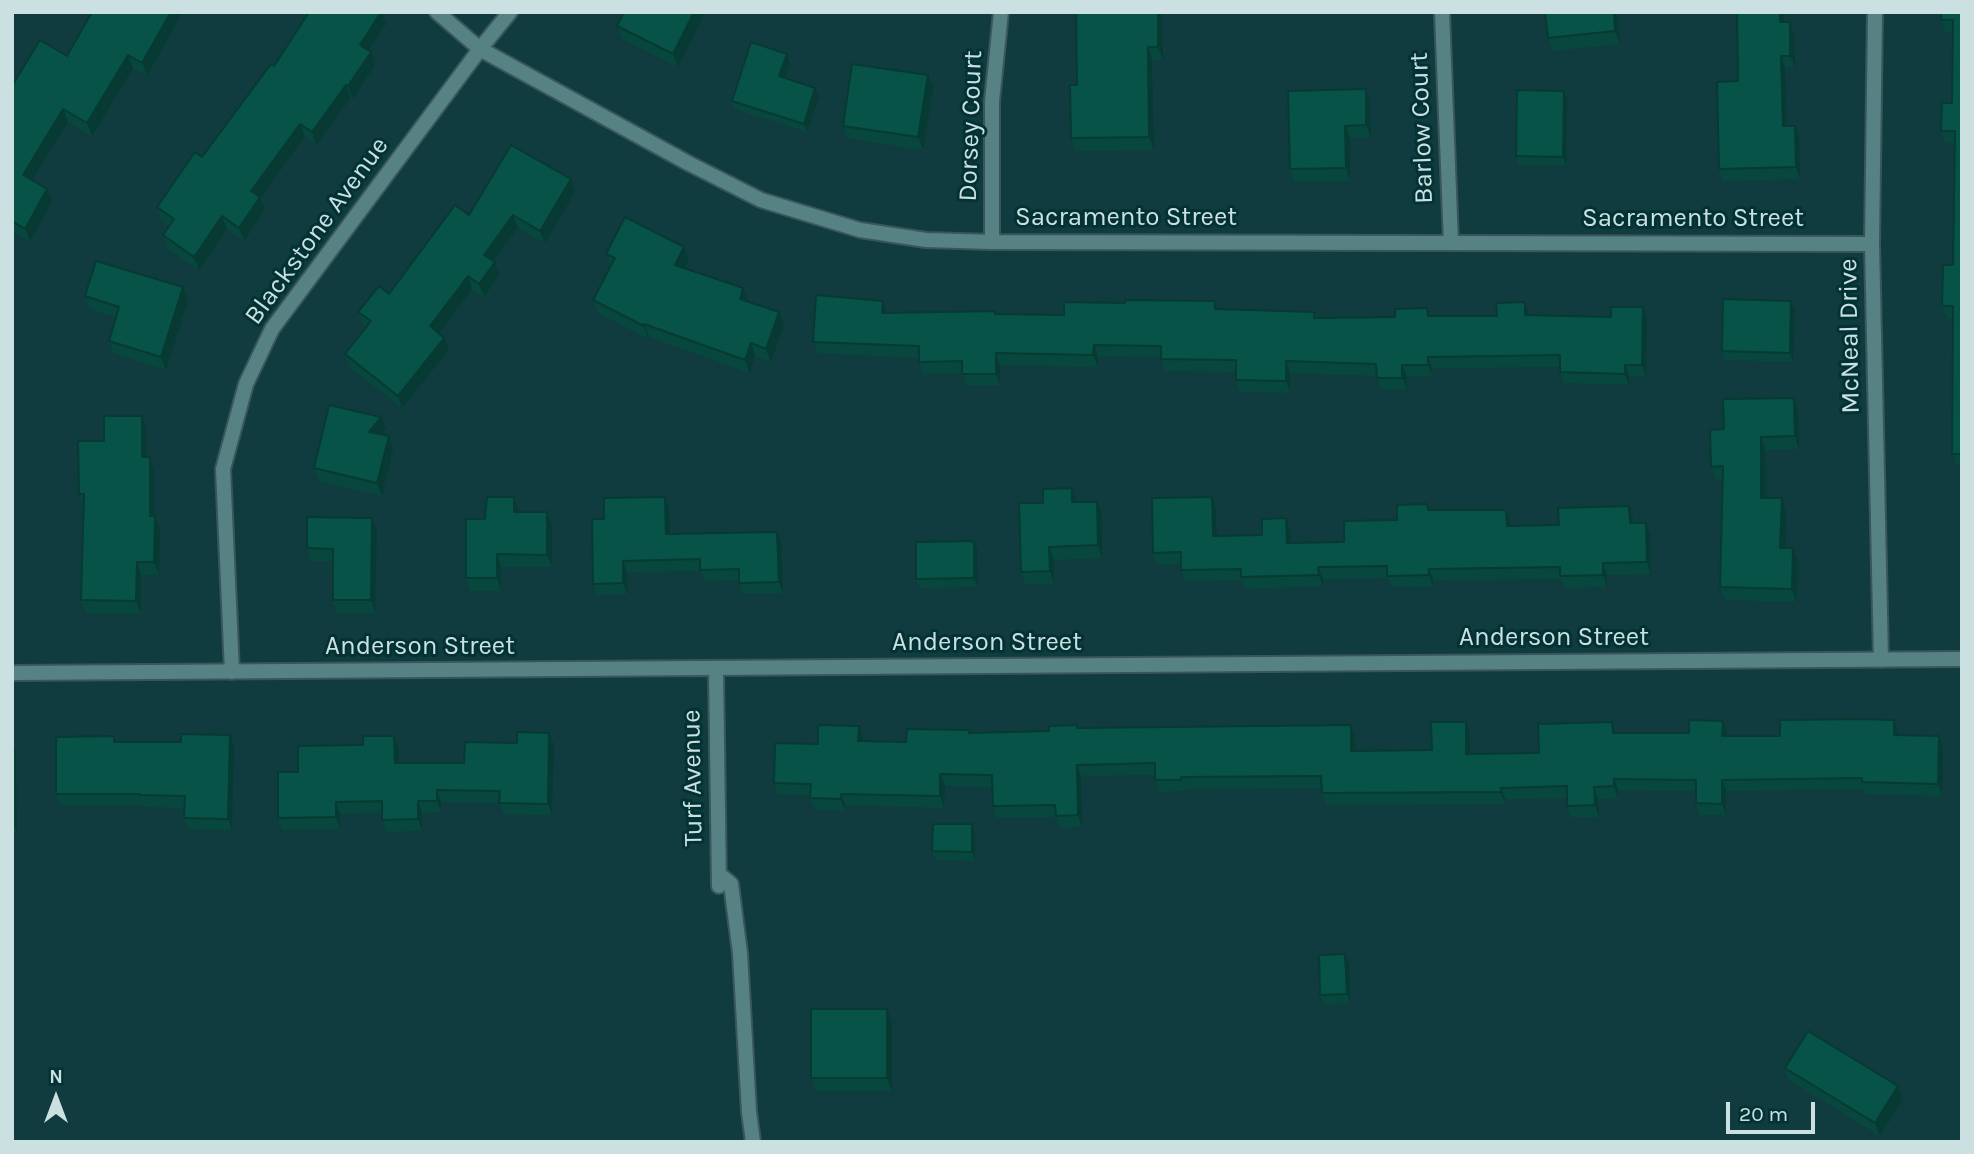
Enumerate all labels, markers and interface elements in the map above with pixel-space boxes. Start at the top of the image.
street label: Dorsey Court [953,50,989,202]
street label: Barlow Court [1404,52,1440,204]
street label: Blackstone Avenue [238,131,396,331]
street label: Sacramento Street [1015,202,1237,234]
street label: Sacramento Street [1582,203,1804,235]
street label: McNeal Drive [1833,258,1867,414]
street label: Anderson Street [1459,622,1649,654]
street label: Anderson Street [892,627,1082,659]
street label: Anderson Street [325,631,515,663]
street label: Turf Avenue [676,709,710,847]
north arrow [21,1063,91,1133]
text: N [49,1066,63,1088]
scale bar [1729,1088,1818,1132]
text: 20 m [1739,1102,1788,1126]

